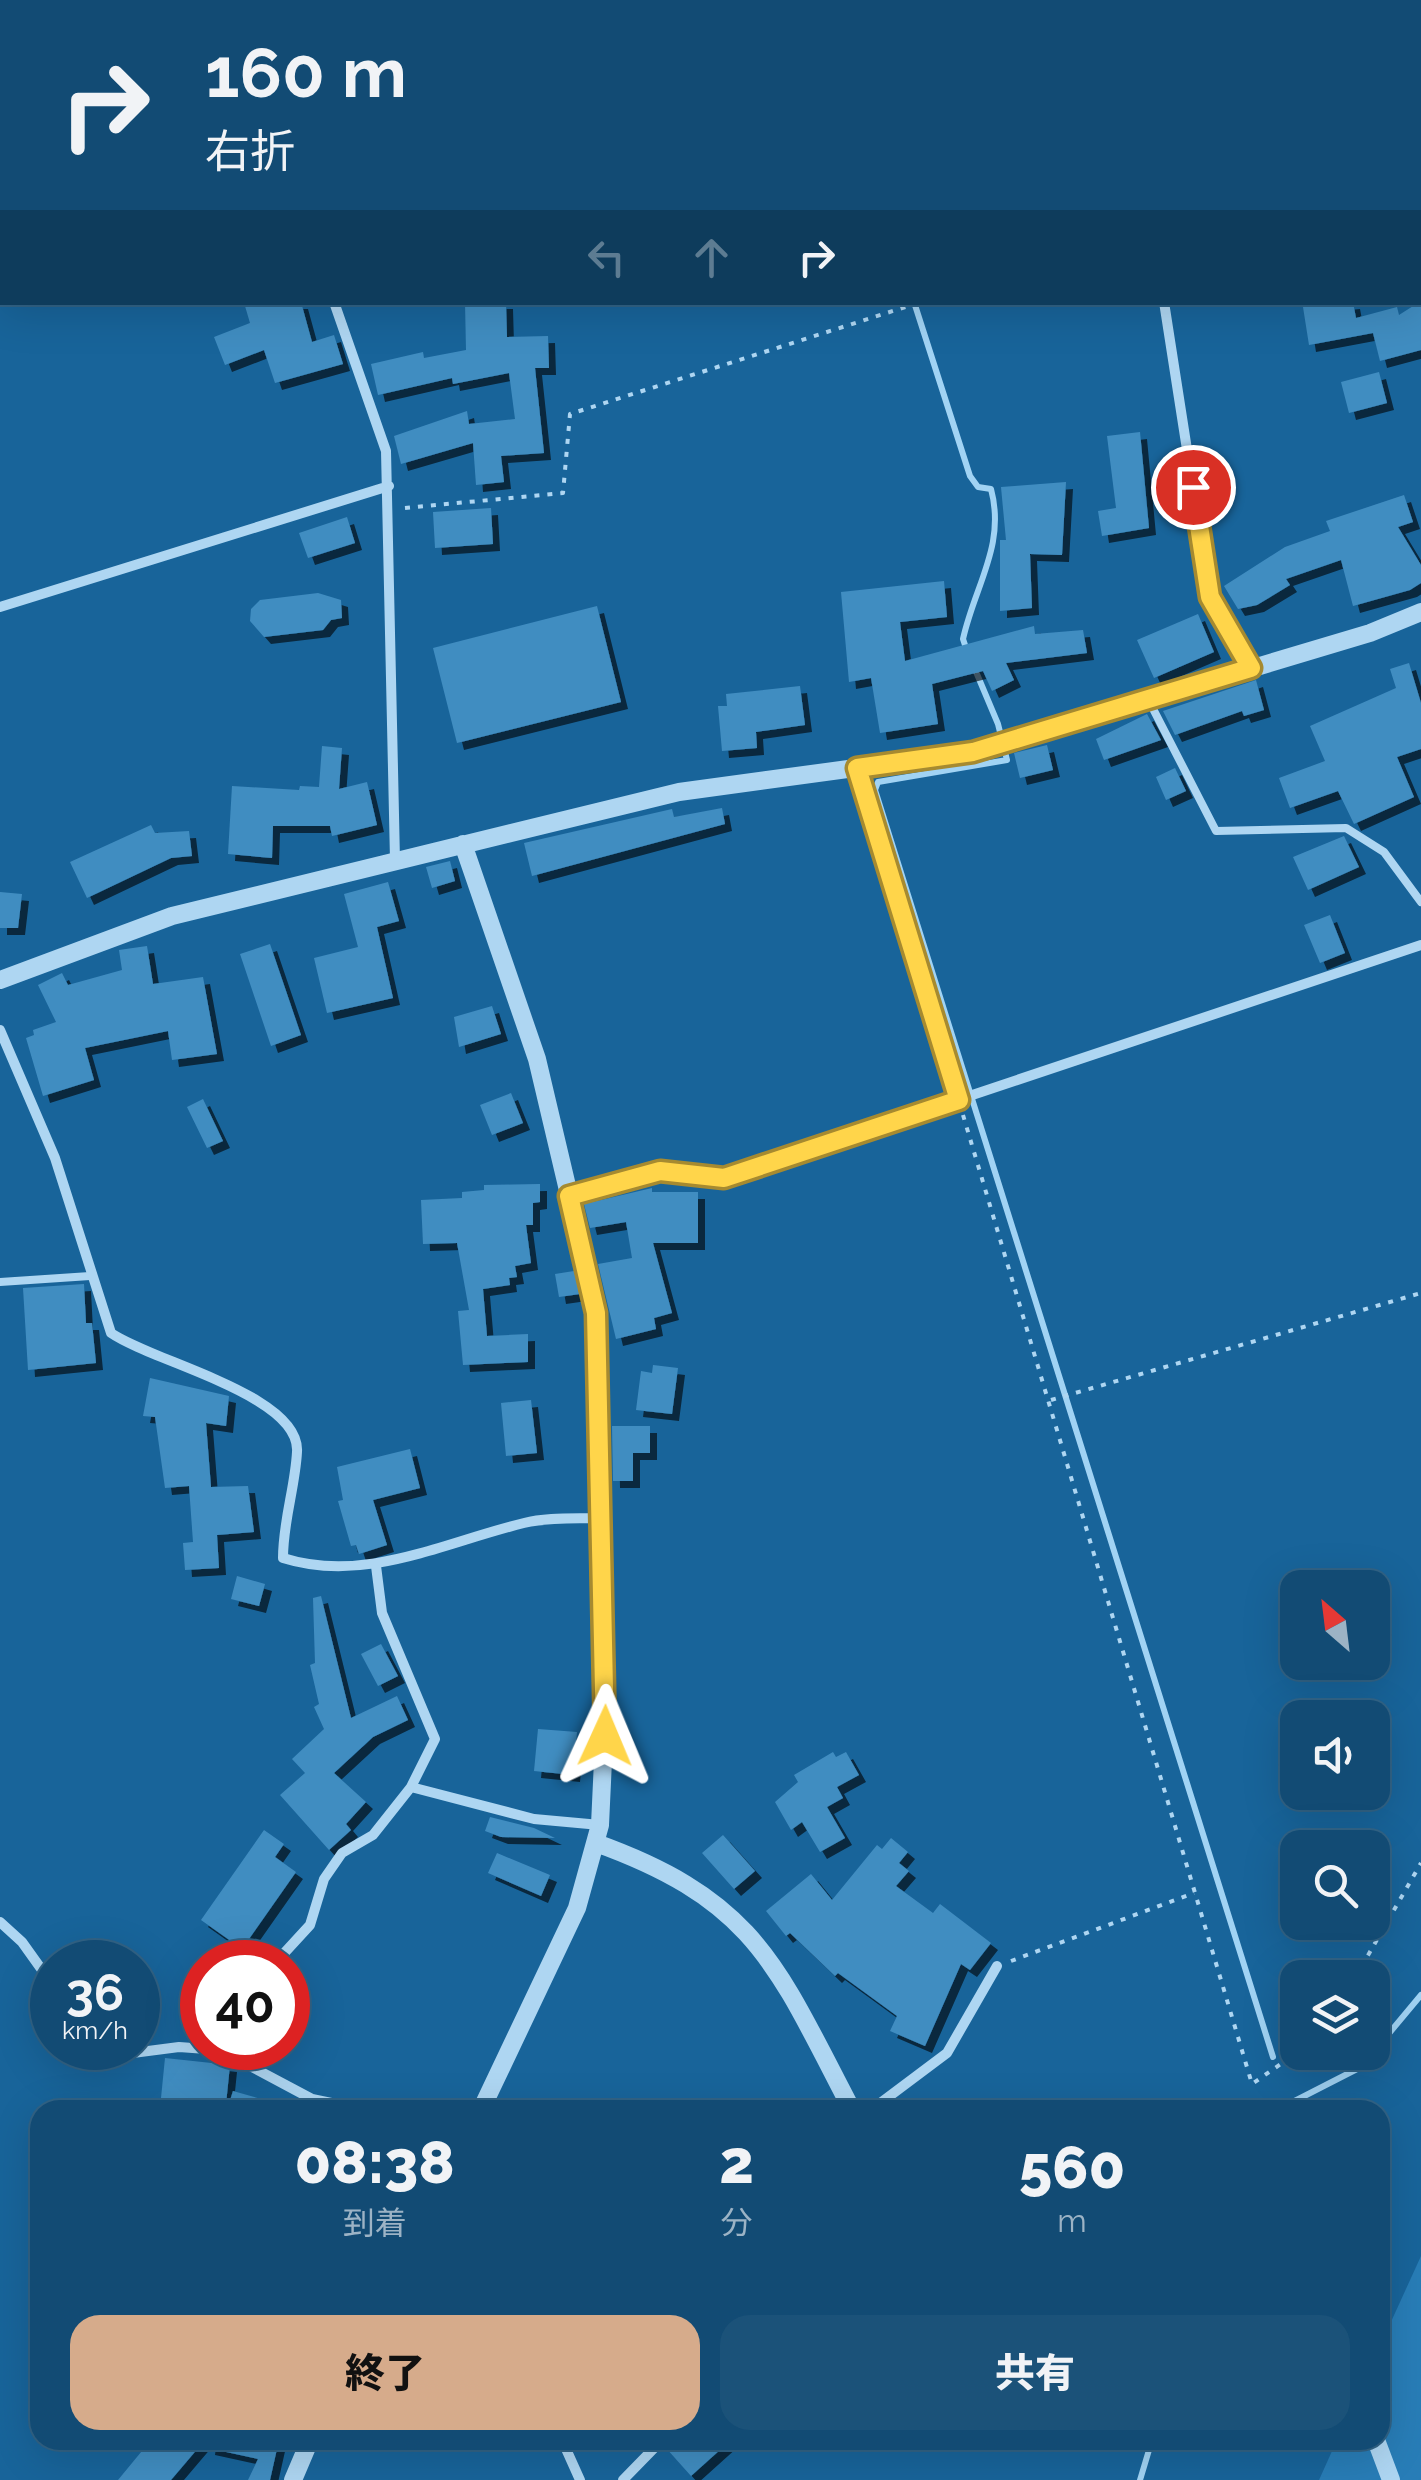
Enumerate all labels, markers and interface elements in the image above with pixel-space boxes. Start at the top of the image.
text: 160 m [205,31,407,113]
icon: right [40,40,170,170]
text: 右折 [205,125,295,178]
icon: left [579,230,634,285]
icon: ahead [684,230,739,285]
icon: right [789,230,844,285]
pin [1151,445,1236,530]
icon: arrive [1166,460,1221,515]
north arrow [1280,1570,1390,1680]
map controls [1280,1570,1390,2070]
position arrow [553,1684,657,1788]
button: sound [1280,1700,1390,1810]
button: search [1280,1830,1390,1940]
speed limit sign: 40 [180,1940,310,2070]
button: layers [1280,1960,1390,2070]
text: 36 [66,1963,124,2022]
text: km/h [62,2015,128,2045]
text: 08:38 [295,2127,455,2197]
text: 2 [719,2127,754,2197]
text: 560 [1019,2132,1125,2202]
text: m [1057,2202,1087,2239]
text: 到着 [343,2204,407,2241]
text: 分 [721,2204,753,2241]
button: 終了 [70,2315,700,2430]
button: 共有 [720,2315,1350,2430]

